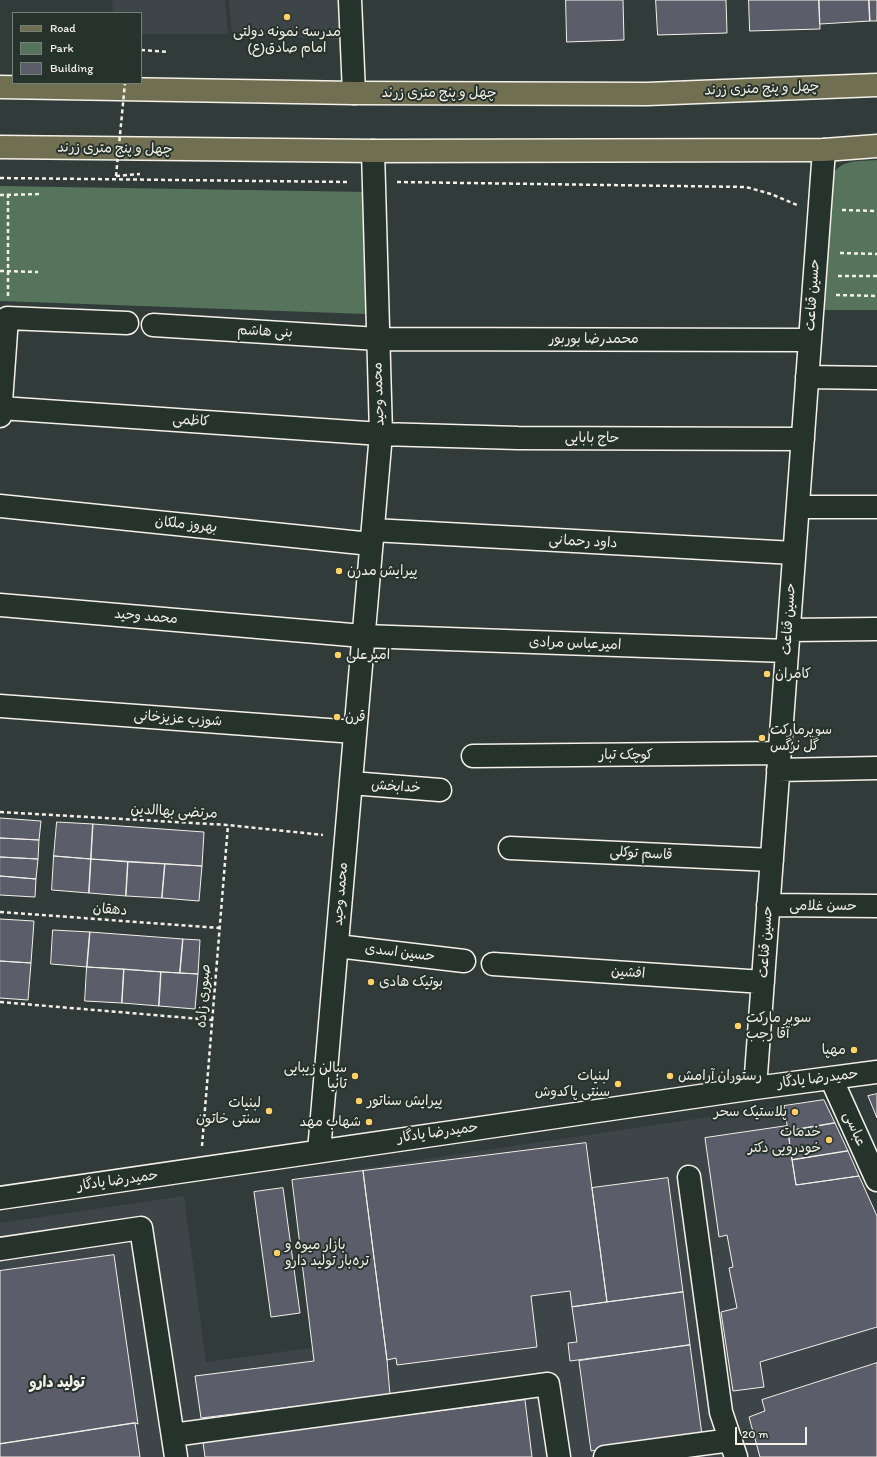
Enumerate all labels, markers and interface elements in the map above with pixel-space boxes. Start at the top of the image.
legend [12,12,142,84]
marker: مدرسه نمونه دولتی امام صادق(ع) [282,12,292,22]
text: Road [50,21,76,35]
place label: مدرسه نمونه دولتی امام صادق(ع) [233,24,341,56]
text: Park [50,41,74,55]
text: Building [50,61,93,75]
street label: چهل و پنج متری زرند [704,79,820,99]
street label: چهل و پنج متری زرند [381,85,497,101]
street label: چهل و پنج متری زرند [57,140,173,158]
street label: حسین قناعت [802,258,824,332]
street label: بنی هاشم [237,322,293,342]
street label: محمدرضا بوربور [549,331,639,347]
street label: محمد وحید [369,362,389,426]
street label: کاظمی [172,411,210,431]
street label: حاج بابایی [565,430,619,446]
street label: بهروز ملکان [154,513,218,537]
street label: داود رحمانی [548,532,618,552]
place label: پیرایش مدرن [347,563,418,579]
marker: پیرایش مدرن [334,566,344,576]
street label: حسین قناعت [778,582,800,656]
street label: محمد وحید [113,606,179,628]
street label: امیرعباس مرادی [528,634,622,654]
place label: امیرعلی [346,647,390,663]
marker: امیرعلی [333,650,343,660]
place label: کامران [775,666,811,682]
marker: کامران [762,669,772,679]
street label: شوزب عزیزخانی [133,708,223,730]
place label: قرن [345,709,366,725]
marker: قرن [332,712,342,722]
place label: سوپرمارکت گل نرگس [770,722,832,754]
marker: سوپرمارکت گل نرگس [757,733,767,743]
street label: کوچک تبار [599,747,653,763]
street label: خدابخش [371,777,421,797]
street label: مرتضی بهاالدین [130,801,218,823]
street label: قاسم توکلی [609,844,673,864]
street label: محمد وحید [330,861,352,927]
street label: حسن غلامی [789,898,857,914]
street label: دهقان [92,900,128,920]
street label: حسین قناعت [755,905,777,979]
street label: حسین اسدی [364,940,436,966]
street label: صبوری زاده [193,963,215,1029]
street label: افشین [610,963,646,983]
place label: بوتیک هادی [379,974,443,990]
marker: بوتیک هادی [366,977,376,987]
place label: سوپر مارکت آقا رجب [746,1010,811,1042]
marker: سوپر مارکت آقا رجب [733,1021,743,1031]
place label: مهپا [822,1042,846,1058]
marker: مهپا [849,1045,859,1055]
place label: سالن زیبایی تانیا [284,1060,347,1092]
street label: حمیدرضا یادگار [777,1066,859,1092]
place label: لبنیات سنتی پاکدوش [535,1068,610,1100]
place label: رستوران آرامش [678,1068,762,1084]
marker: سالن زیبایی تانیا [350,1071,360,1081]
marker: رستوران آرامش [665,1071,675,1081]
marker: لبنیات سنتی پاکدوش [613,1079,623,1089]
place label: پیرایش سناتور [367,1093,443,1109]
place label: لبنیات سنتی خاتون [196,1095,261,1128]
marker: پیرایش سناتور [354,1096,364,1106]
place label: پلاستیک سحر [714,1104,787,1120]
marker: لبنیات سنتی خاتون [264,1106,274,1116]
marker: پلاستیک سحر [790,1107,800,1117]
street label: عباسی [839,1109,869,1149]
place label: شهاب مهد [300,1114,361,1130]
marker: شهاب مهد [364,1117,374,1127]
street label: حمیدرضا یادگار [396,1119,480,1147]
place label: خدمات خودرویی دکتر [748,1124,821,1156]
marker: خدمات خودرویی دکتر [824,1135,834,1145]
street label: حمیدرضا یادگار [76,1167,160,1195]
place label: بازار میوه و تره‌بار تولید دارو [285,1237,369,1270]
marker: بازار میوه و تره‌بار تولید دارو [272,1248,282,1258]
district label: تولید دارو [29,1374,85,1392]
scale bar [737,1419,809,1445]
text: 20 m [742,1427,769,1441]

